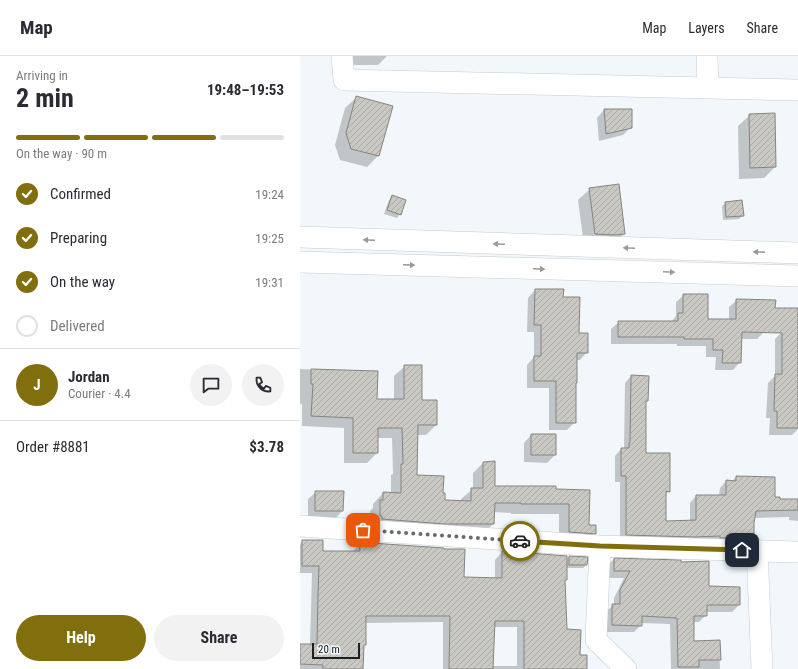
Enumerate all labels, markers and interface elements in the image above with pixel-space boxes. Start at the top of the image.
text: Map [20,16,53,39]
text: Map [642,20,666,36]
text: Layers [688,20,725,36]
text: Share [747,20,778,36]
text: Arriving in [16,68,68,83]
text: 19:48–19:53 [207,81,284,99]
text: 2 min [16,83,74,113]
text: On the way · 90 m [16,146,107,161]
icon: check [16,183,38,205]
text: Confirmed [50,185,111,203]
text: 19:24 [255,187,284,202]
icon: check [16,227,38,249]
text: Preparing [50,229,107,247]
text: 19:25 [255,231,284,246]
one-way arrow [363,236,375,243]
one-way arrow [493,240,505,247]
one-way arrow [623,244,635,251]
one-way arrow [753,248,765,255]
one-way arrow [403,262,416,268]
one-way arrow [533,266,546,272]
one-way arrow [663,269,675,276]
icon: check [16,271,38,293]
text: On the way [50,273,115,291]
text: 19:31 [255,275,284,290]
text: Delivered [50,317,105,335]
button: chat [190,364,232,406]
button: phone [242,364,284,406]
text: Jordan [68,368,110,386]
text: J [33,376,41,394]
text: Courier · 4.4 [68,386,131,401]
text: Order #8881 [16,438,90,456]
text: $3.78 [249,438,284,456]
pin [346,513,380,547]
icon: bag [352,519,374,541]
courier [500,521,540,561]
icon: car [509,530,531,552]
pin [725,533,759,567]
icon: home [731,539,753,561]
button: Help [16,615,146,661]
button: Share [154,615,284,661]
scale bar [312,641,360,660]
text: 20 m [318,643,340,656]

